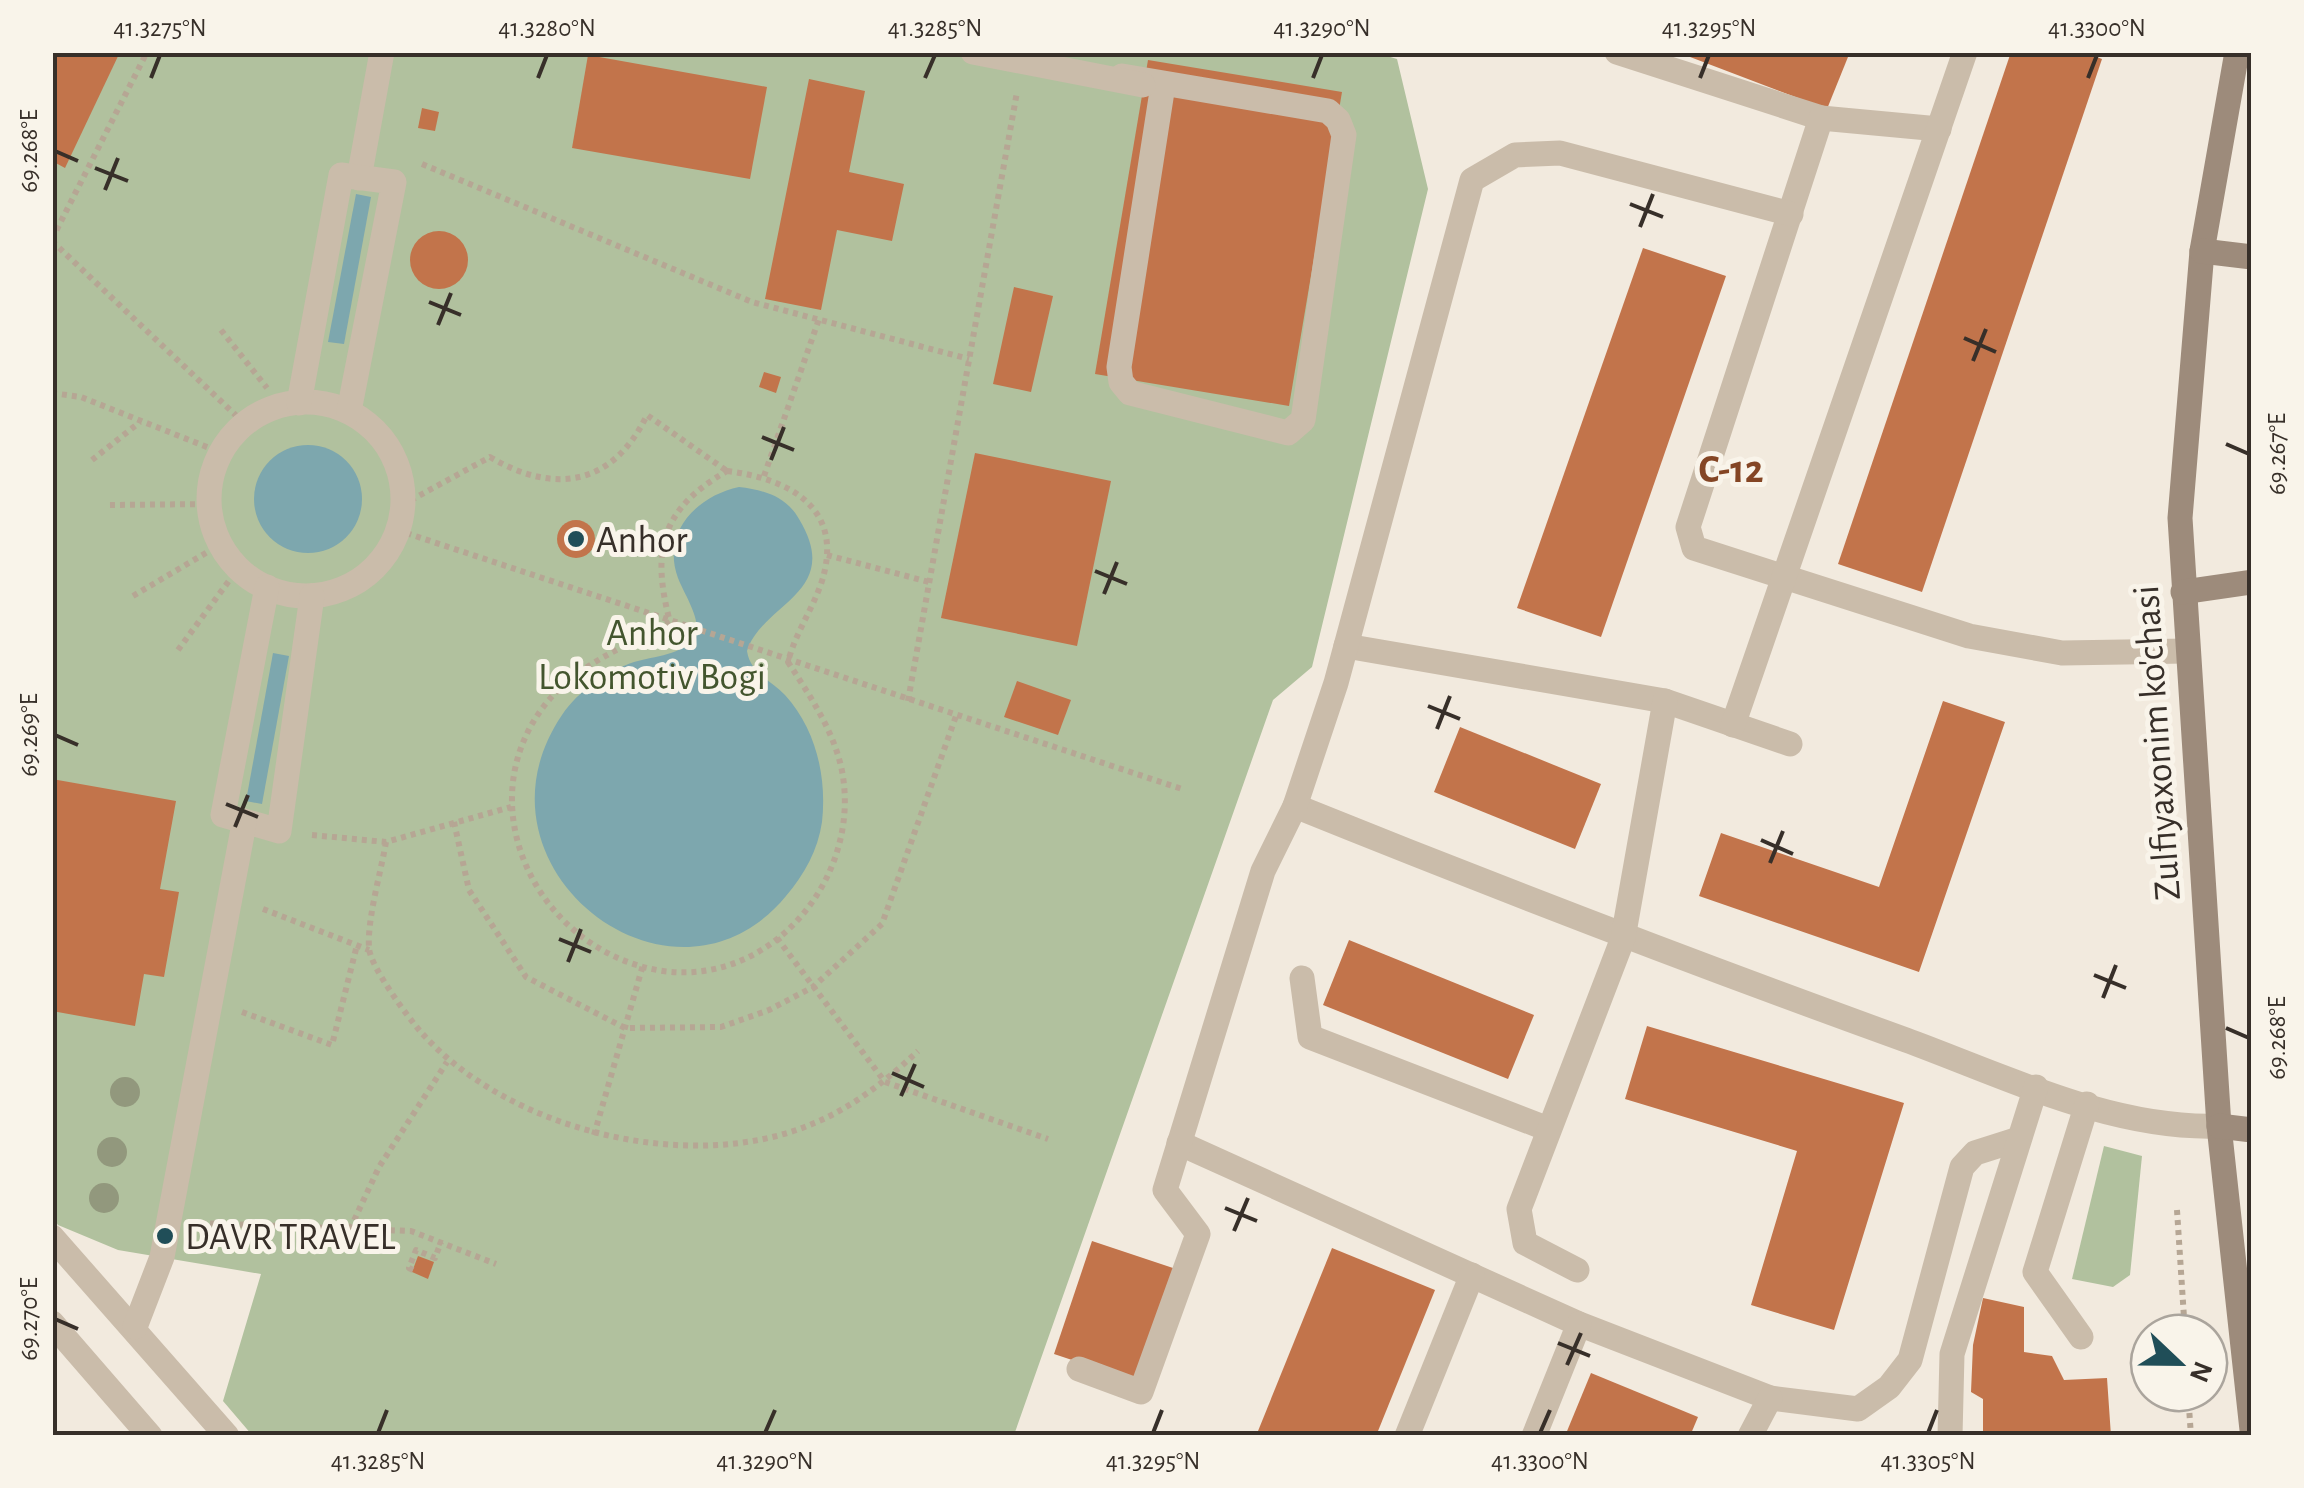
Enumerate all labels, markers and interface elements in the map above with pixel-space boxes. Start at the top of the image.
text: 41.3275°N [113,16,207,41]
text: 41.3280°N [498,16,596,41]
text: 41.3285°N [888,16,982,41]
text: 41.3290°N [1273,16,1371,41]
text: 41.3295°N [1662,16,1756,41]
text: 41.3300°N [2048,16,2146,41]
text: 69.268°E [17,109,42,193]
text: 69.267°E [2265,413,2290,495]
district label: C-12 [1698,450,1764,490]
place label: Anhor [596,522,688,560]
marker: Anhor [565,528,587,550]
street label: Zulfiyaxonim ko'chasi [2128,584,2188,902]
park label: Anhor Lokomotiv Bogi [538,615,766,697]
text: 69.269°E [17,693,42,777]
text: 69.268°E [2265,996,2290,1080]
place label: DAVR TRAVEL [185,1219,396,1257]
marker: DAVR TRAVEL [154,1225,176,1247]
text: 69.270°E [17,1277,42,1361]
north arrow [2129,1313,2229,1413]
text: N [2184,1357,2217,1386]
text: 41.3285°N [331,1449,425,1474]
text: 41.3290°N [716,1449,814,1474]
text: 41.3295°N [1106,1449,1200,1474]
text: 41.3300°N [1491,1449,1589,1474]
text: 41.3305°N [1880,1449,1976,1474]

